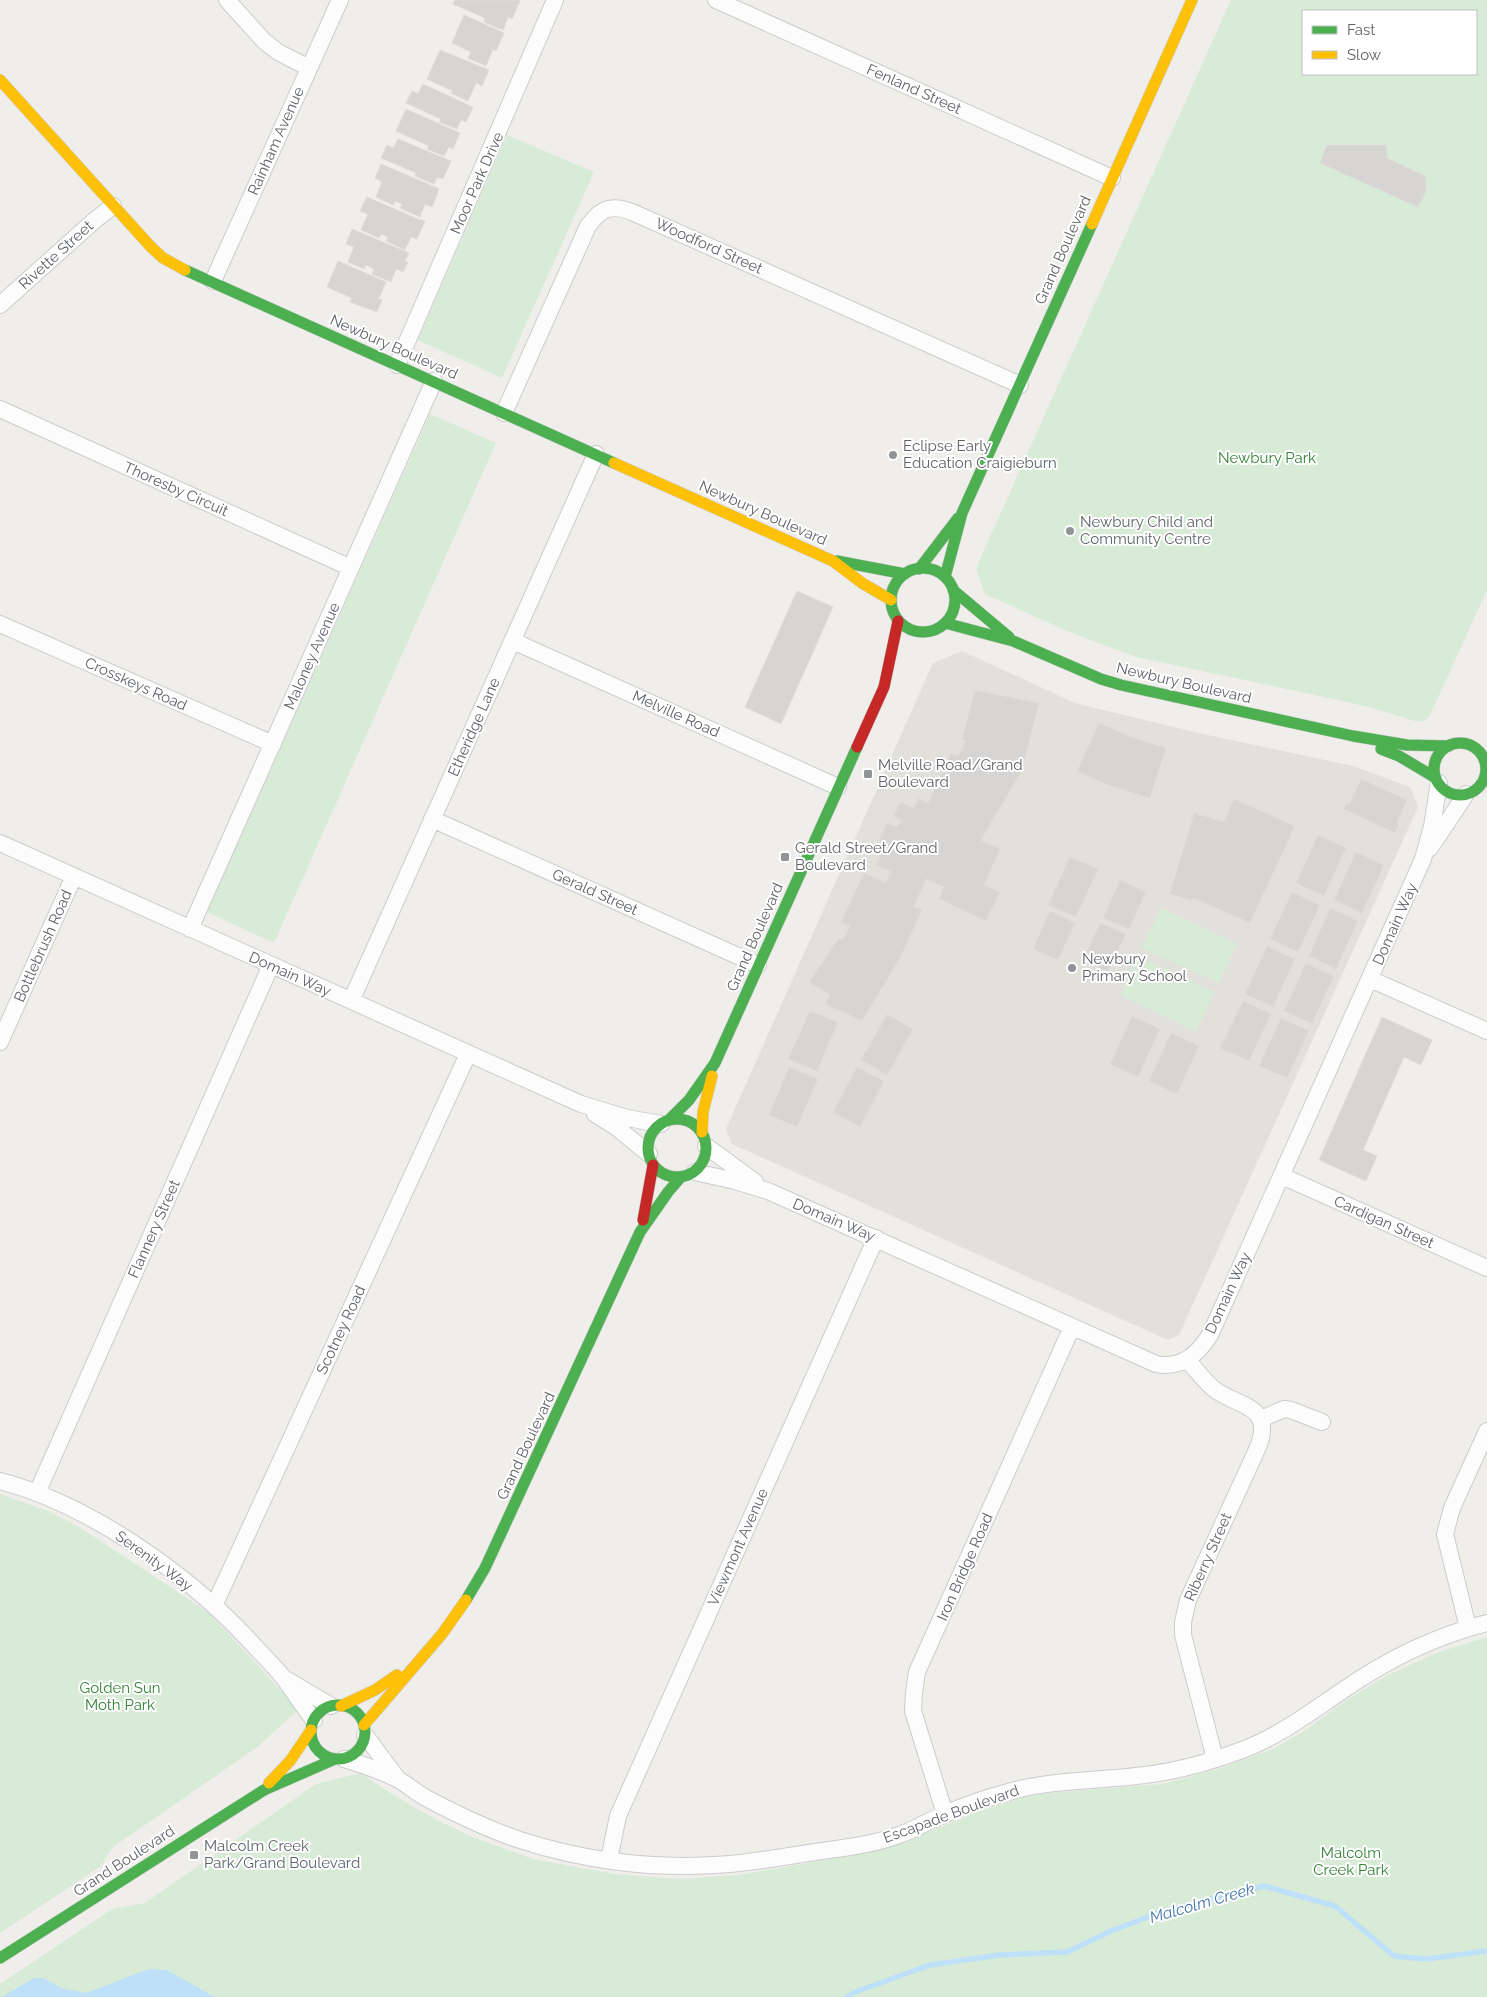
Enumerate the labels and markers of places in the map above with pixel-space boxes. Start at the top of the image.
place label: Eclipse Early Education Craigieburn [903,437,1057,472]
marker: Eclipse Early Education Craigieburn [887,449,899,461]
place label: Newbury Child and Community Centre [1080,513,1213,548]
marker: Newbury Child and Community Centre [1064,525,1076,537]
place label: Melville Road/Grand Boulevard [878,756,1023,791]
marker: Melville Road/Grand Boulevard [862,768,874,780]
place label: Gerald Street/Grand Boulevard [795,839,938,874]
marker: Gerald Street/Grand Boulevard [779,851,791,863]
place label: Newbury Primary School [1082,950,1188,985]
marker: Newbury Primary School [1066,962,1078,974]
place label: Malcolm Creek Park/Grand Boulevard [204,1837,360,1872]
marker: Malcolm Creek Park/Grand Boulevard [188,1849,200,1861]

